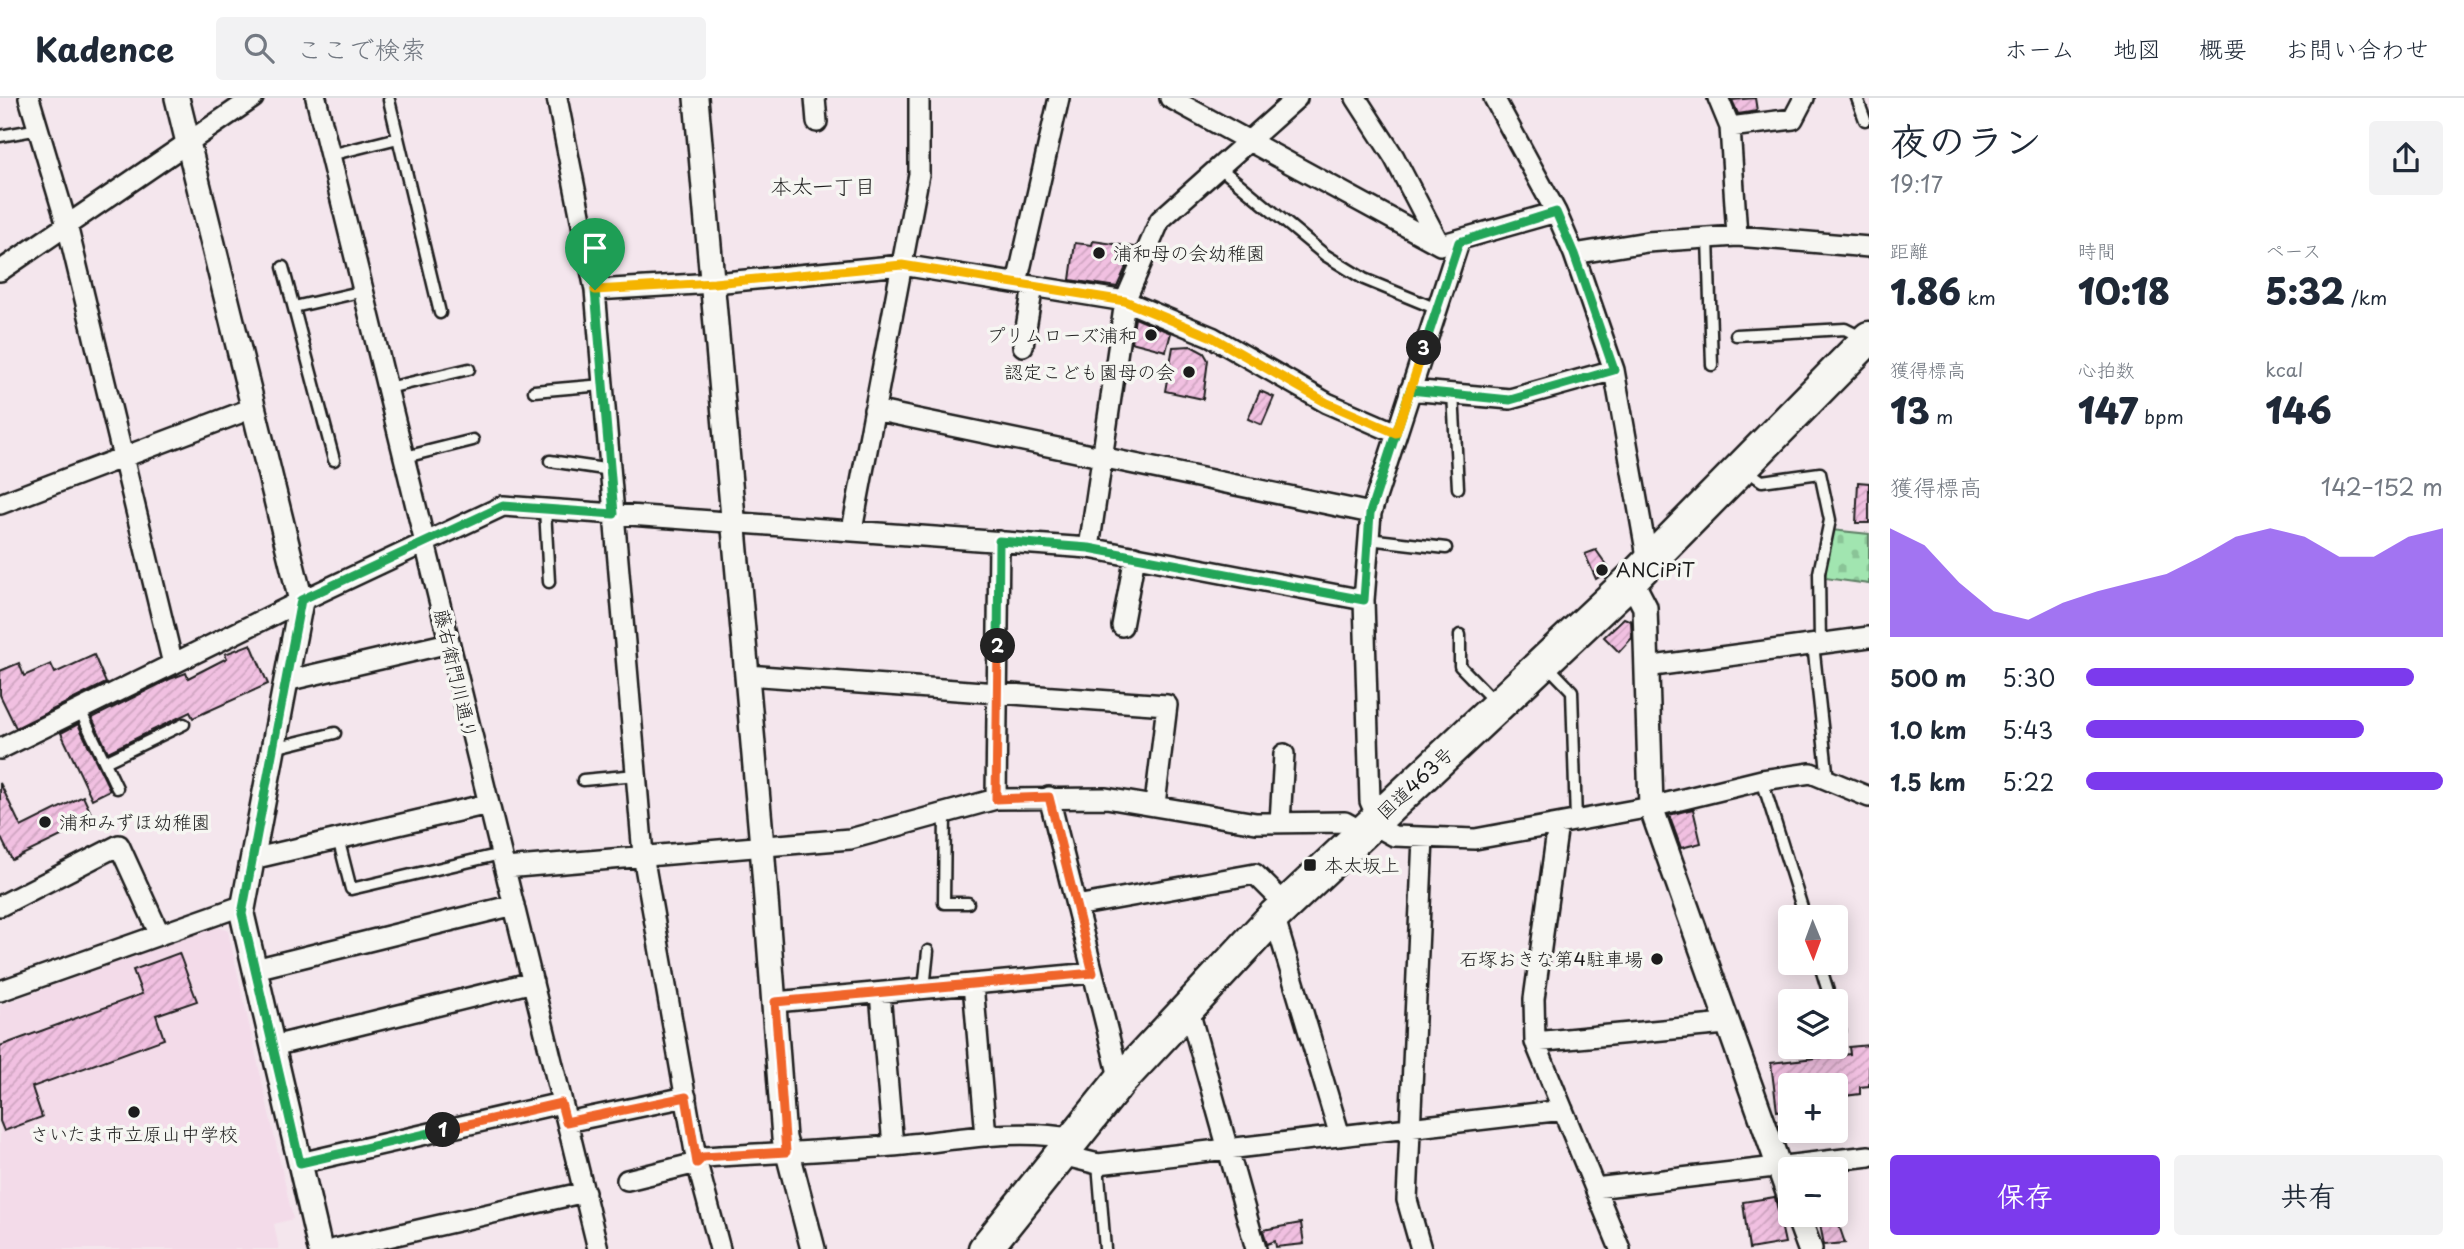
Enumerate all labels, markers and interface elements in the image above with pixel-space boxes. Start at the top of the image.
search box [216,17,706,80]
text: Kadence [35,23,174,73]
icon: search [240,29,278,67]
text: ここで検索 [296,29,426,68]
text: ホーム [2004,30,2075,66]
text: 地図 [2113,30,2161,66]
text: 概要 [2199,30,2247,66]
text: お問い合わせ [2285,30,2429,66]
text: 夜のラン [1890,111,2042,168]
button: share [2369,121,2443,195]
text: 19:17 [1890,166,1943,201]
district label: 本太一丁目 [771,169,876,201]
pin [565,218,625,290]
icon: arrive [576,229,614,267]
text: 距離 [1890,236,1928,264]
text: 時間 [2078,236,2116,264]
text: ペース [2265,236,2321,264]
place label: 浦和母の会幼稚園 [1113,238,1265,266]
marker: 浦和母の会幼稚園 [1091,245,1107,261]
text: 1.86 [1890,264,1961,317]
text: 10:18 [2078,264,2170,317]
text: 5:32 [2265,264,2345,317]
text: km [1961,283,1996,311]
text: /km [2345,283,2387,311]
place label: プリムローズ浦和 [987,320,1137,348]
marker: プリムローズ浦和 [1143,327,1159,343]
pin: 3 [1406,330,1442,366]
text: 3 [1417,333,1430,361]
text: 獲得標高 [1890,355,1966,383]
text: 心拍数 [2078,355,2135,383]
text: kcal [2265,355,2303,383]
place label: 認定こども園母の会 [1004,357,1175,385]
marker: 認定こども園母の会 [1181,364,1197,380]
text: 13 [1890,383,1930,436]
text: 147 [2078,383,2138,436]
text: 146 [2265,383,2332,436]
text: m [1930,402,1953,430]
text: bpm [2138,402,2184,430]
text: 獲得標高 [1890,469,1982,504]
text: 142–152 m [2321,469,2443,504]
place label: ANCiPiT [1616,555,1695,583]
marker: ANCiPiT [1594,562,1610,578]
street label: 藤右衛門川通り [428,606,486,742]
pin: 2 [981,628,1016,664]
text: 2 [991,631,1004,659]
text: 500 m [1890,660,1967,695]
text: 5:30 [2002,660,2055,695]
text: 1.0 km [1890,712,1967,747]
text: 5:43 [2002,712,2053,747]
street label: 国道463号 [1370,739,1459,825]
text: 1.5 km [1890,764,1966,799]
text: 5:22 [2002,764,2054,799]
place label: 浦和みずほ幼稚園 [59,807,210,835]
marker: 浦和みずほ幼稚園 [37,814,53,830]
place label: 本太坂上 [1324,850,1400,878]
marker: 本太坂上 [1302,857,1318,873]
north arrow [1778,905,1848,975]
map controls [1778,905,1848,1227]
place label: 石塚おきな第4駐車場 [1459,944,1643,972]
marker: 石塚おきな第4駐車場 [1649,951,1665,967]
button: layers [1778,989,1848,1059]
button: + [1778,1073,1848,1143]
marker: さいたま市立原山中学校 [126,1104,142,1120]
pin: 1 [426,1112,460,1148]
text: 1 [438,1115,447,1143]
place label: さいたま市立原山中学校 [30,1119,238,1147]
button: 保存 [1890,1155,2160,1235]
button: 共有 [2174,1155,2443,1235]
button: − [1778,1157,1848,1227]

